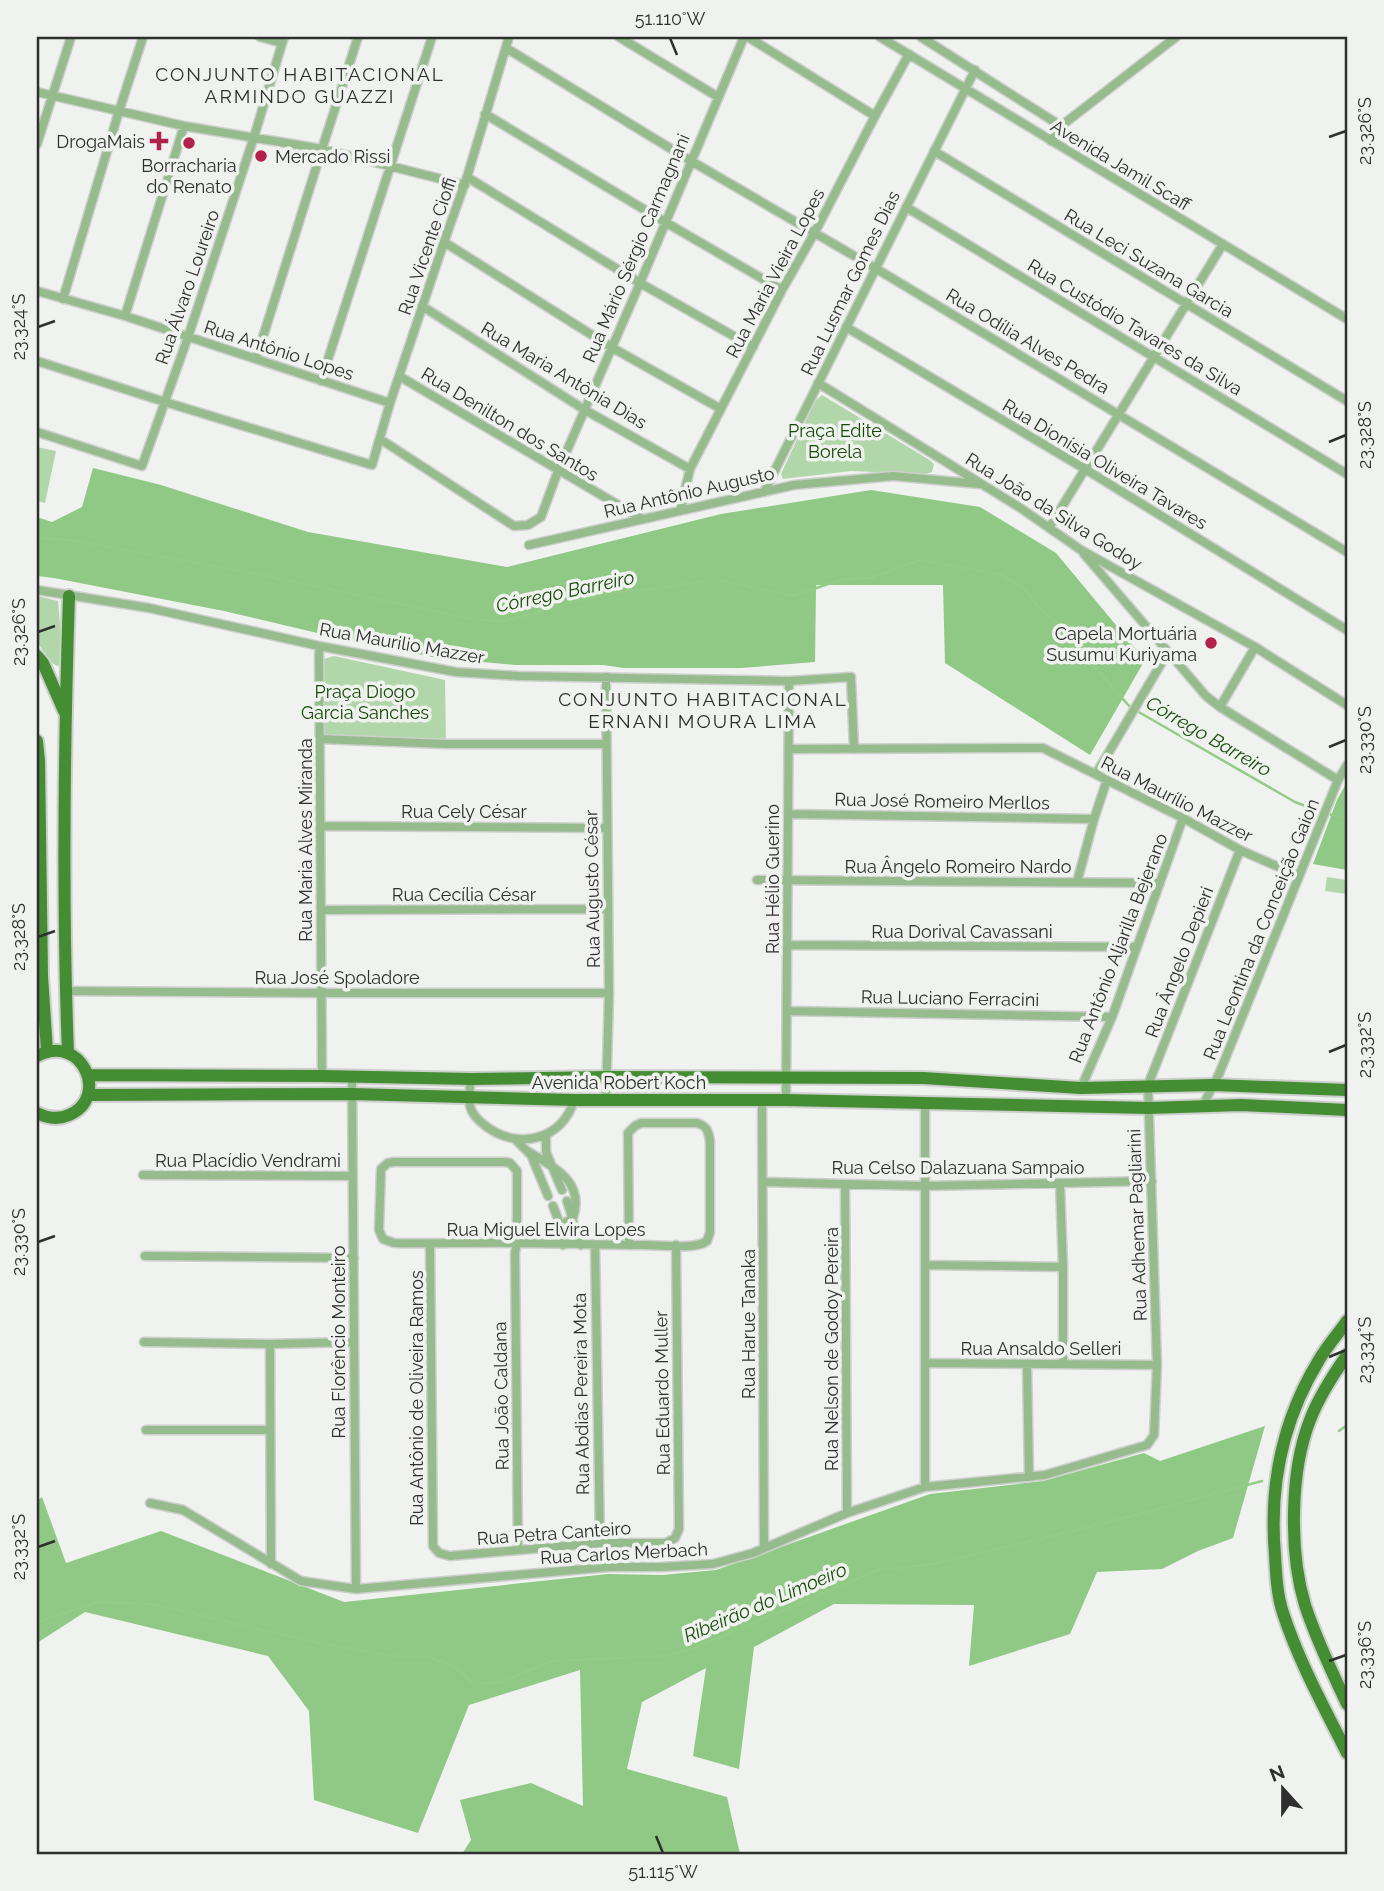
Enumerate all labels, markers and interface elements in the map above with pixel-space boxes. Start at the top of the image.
text: 51.110°W [635,8,705,29]
district label: CONJUNTO HABITACIONAL ARMINDO GUAZZI [155,63,445,107]
text: 23.326°S [1354,97,1375,165]
street label: Avenida Jamil Scaff [1047,115,1195,215]
place label: DrogaMais [56,131,145,152]
street label: Rua Mário Sérgio Carmagnani [578,131,694,365]
marker: DrogaMais [151,133,167,149]
marker: Borracharia do Renato [181,135,197,151]
place label: Mercado Rissi [275,146,390,167]
marker: Mercado Rissi [253,148,269,164]
place label: Borracharia do Renato [141,155,237,197]
street label: Rua Vicente Cioffi [394,174,460,318]
street label: Rua Maria Vieira Lopes [721,184,829,361]
street label: Rua Lusmar Gomes Dias [796,187,904,379]
street label: Rua Leci Suzana Garcia [1061,204,1237,322]
street label: Rua Álvaro Loureiro [150,206,223,367]
street label: Rua Custódio Tavares da Silva [1024,254,1246,400]
street label: Rua Odília Alves Pedra [943,284,1113,398]
text: 23.324°S [8,294,29,360]
street label: Rua Antônio Lopes [201,316,357,384]
street label: Rua Maria Antônia Dias [477,317,651,433]
street label: Rua Denilton dos Santos [418,363,603,485]
street label: Rua Dionísia Oliveira Tavares [999,394,1211,534]
text: 23.328°S [1354,401,1375,469]
park label: Praça Edite Borela [788,420,882,462]
street label: Rua João da Silva Godoy [962,448,1146,574]
street label: Rua Antônio Augusto [602,462,777,522]
water label: Córrego Barreiro [494,566,636,616]
text: 23.326°S [8,598,29,666]
street label: Rua Maurilio Mazzer [318,618,487,668]
place label: Capela Mortuária Susumu Kuriyama [1046,623,1197,665]
marker: Capela Mortuária Susumu Kuriyama [1203,635,1219,651]
park label: Praça Diogo Garcia Sanches [301,681,429,723]
district label: CONJUNTO HABITACIONAL ERNANI MOURA LIMA [558,688,848,732]
water label: Córrego Barreiro [1143,691,1276,781]
text: 23.330°S [1354,706,1375,774]
street label: Rua Maria Alves Miranda [295,738,316,942]
street label: Rua Maurílio Mazzer [1098,752,1257,847]
street label: Rua José Romeiro Merllos [834,789,1050,813]
street label: Rua Leontina da Conceição Gaion [1199,795,1323,1063]
street label: Rua Cely César [401,801,528,822]
street label: Rua Hélio Guerino [762,804,783,954]
street label: Rua Augusto César [580,809,604,968]
street label: Rua Antônio Aljarilla Bejerano [1064,830,1172,1066]
street label: Rua Ângelo Romeiro Nardo [845,855,1072,877]
street label: Rua Ângelo Depieri [1140,883,1217,1040]
street label: Rua Cecília César [392,884,537,905]
text: 23.328°S [8,903,29,971]
street label: Rua Dorival Cavassani [871,921,1053,942]
street label: Rua José Spoladore [254,967,420,988]
street label: Rua Luciano Ferracini [861,986,1039,1010]
text: 23.332°S [1354,1012,1375,1078]
street label: Avenida Robert Koch [532,1072,706,1093]
street label: Rua Adhemar Pagliarini [1123,1128,1151,1322]
street label: Rua Placídio Vendrami [155,1150,341,1171]
street label: Rua Celso Dalazuana Sampaio [832,1157,1085,1178]
text: 23.330°S [8,1208,29,1276]
street label: Rua Miguel Elvira Lopes [447,1219,646,1240]
street label: Rua Nelson de Godoy Pereira [821,1227,842,1471]
street label: Rua Florêncio Monteiro [328,1245,349,1438]
street label: Rua Harue Tanaka [738,1249,759,1399]
street label: Rua Antônio de Oliveira Ramos [406,1270,427,1526]
street label: Rua Abdias Pereira Mota [569,1293,593,1495]
street label: Rua Eduardo Muller [650,1310,674,1476]
text: 23.334°S [1354,1316,1375,1383]
street label: Rua João Caldana [489,1321,513,1471]
street label: Rua Ansaldo Selleri [961,1338,1121,1359]
text: 23.332°S [8,1514,29,1580]
street label: Rua Petra Canteiro [476,1517,632,1549]
street label: Rua Carlos Merbach [540,1538,708,1568]
water label: Ribeirão do Limoeiro [680,1558,850,1646]
text: 23.336°S [1354,1621,1375,1689]
north arrow [1248,1755,1318,1825]
text: N [1266,1760,1288,1786]
text: 51.115°W [628,1861,698,1882]

